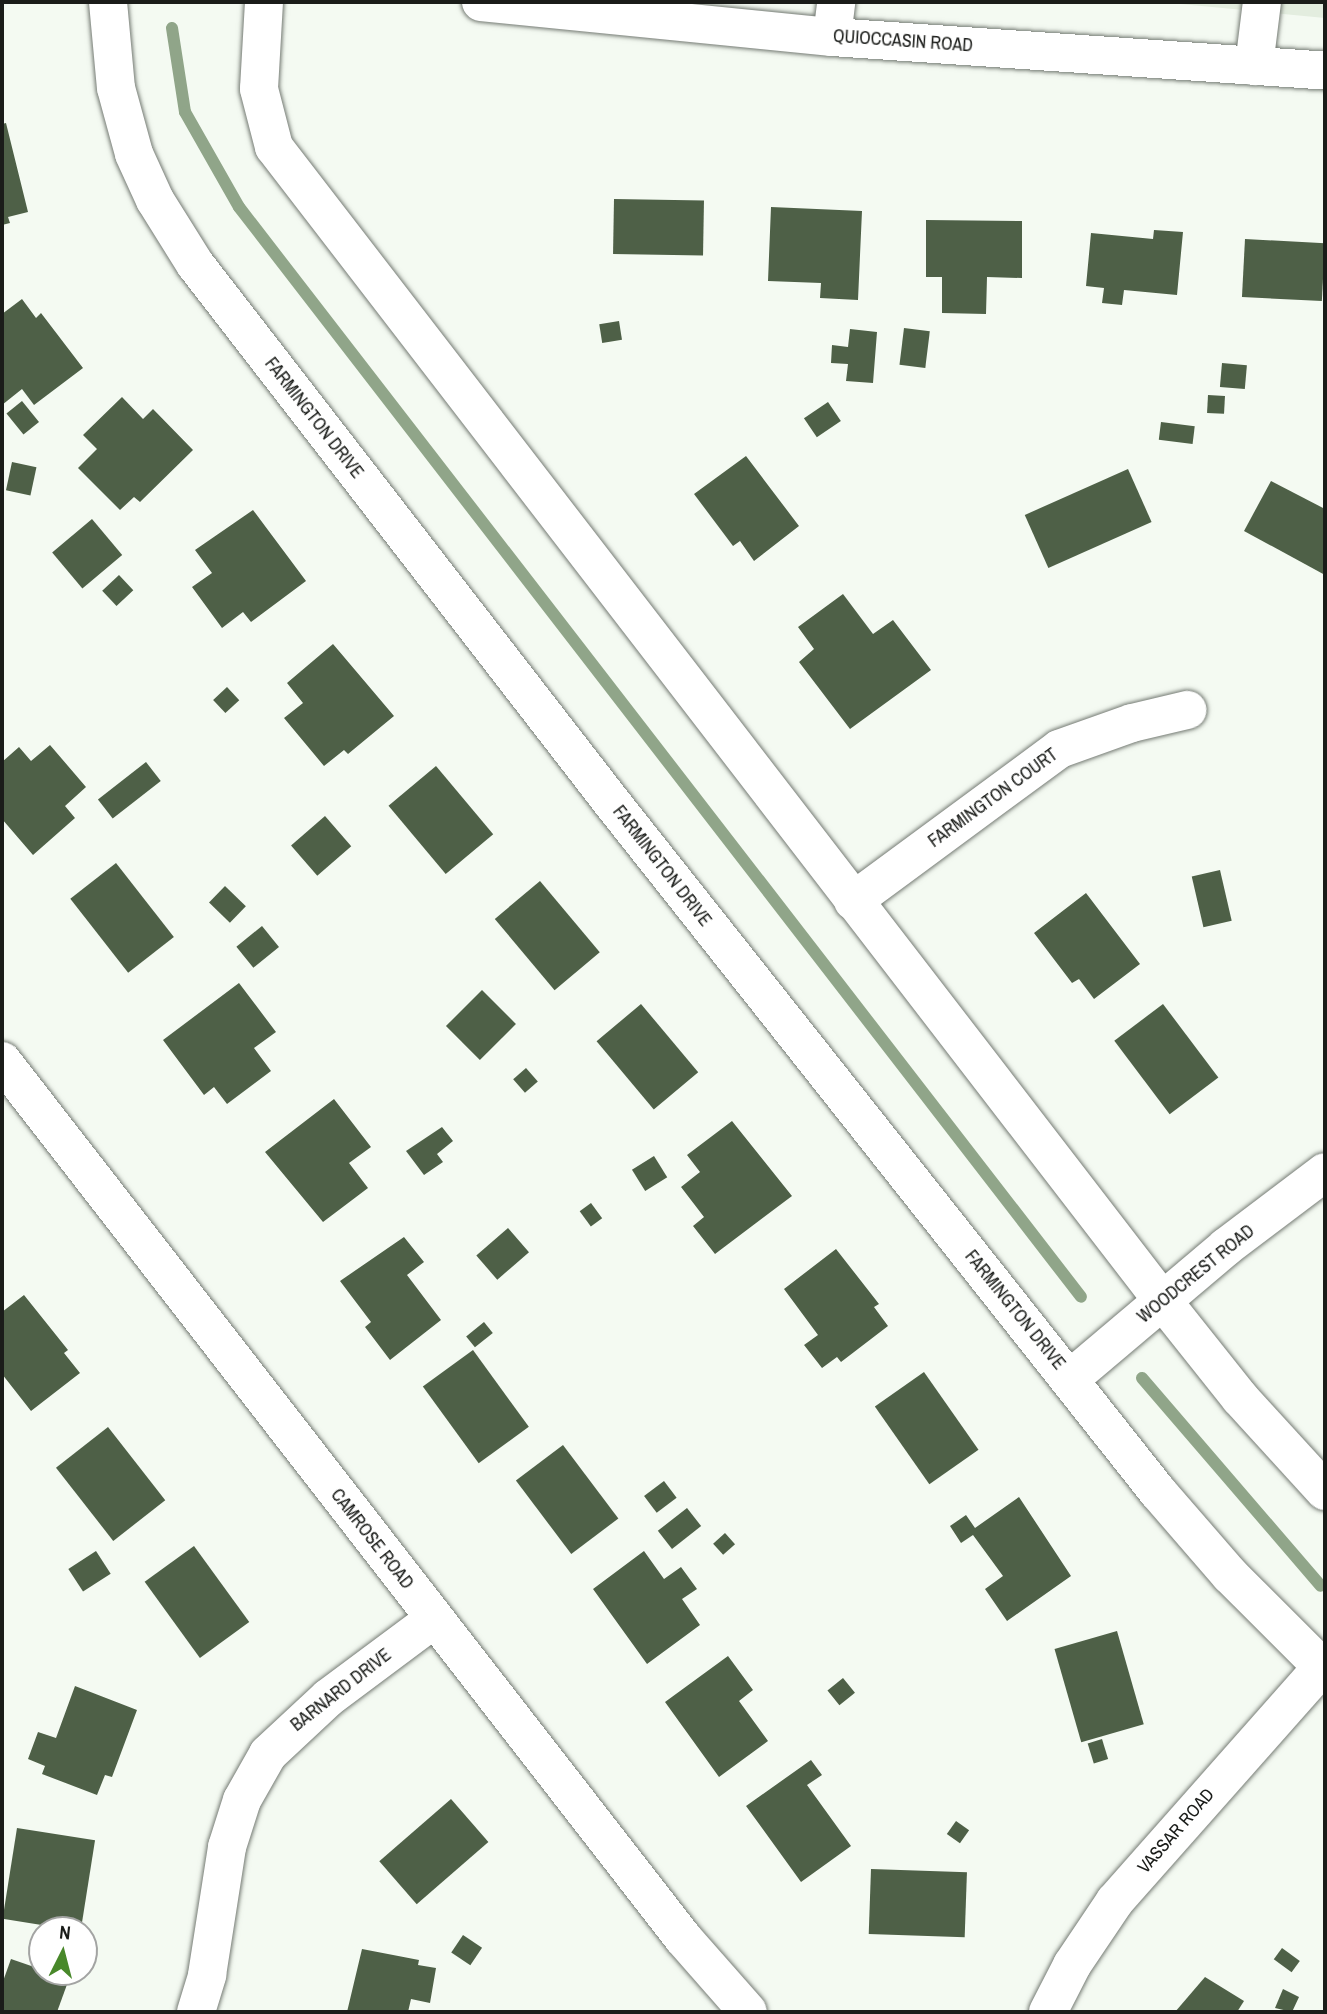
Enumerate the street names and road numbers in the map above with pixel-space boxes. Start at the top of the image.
street label: QUIOCCASIN ROAD [832,25,974,57]
street label: FARMINGTON DRIVE [260,353,368,483]
street label: FARMINGTON COURT [924,744,1062,852]
street label: FARMINGTON DRIVE [608,801,716,931]
street label: WOODCREST ROAD [1133,1220,1259,1328]
street label: FARMINGTON DRIVE [960,1246,1070,1374]
street label: CAMROSE ROAD [326,1485,418,1593]
street label: BARNARD DRIVE [287,1644,395,1736]
street label: VASSAR ROAD [1133,1784,1219,1878]

